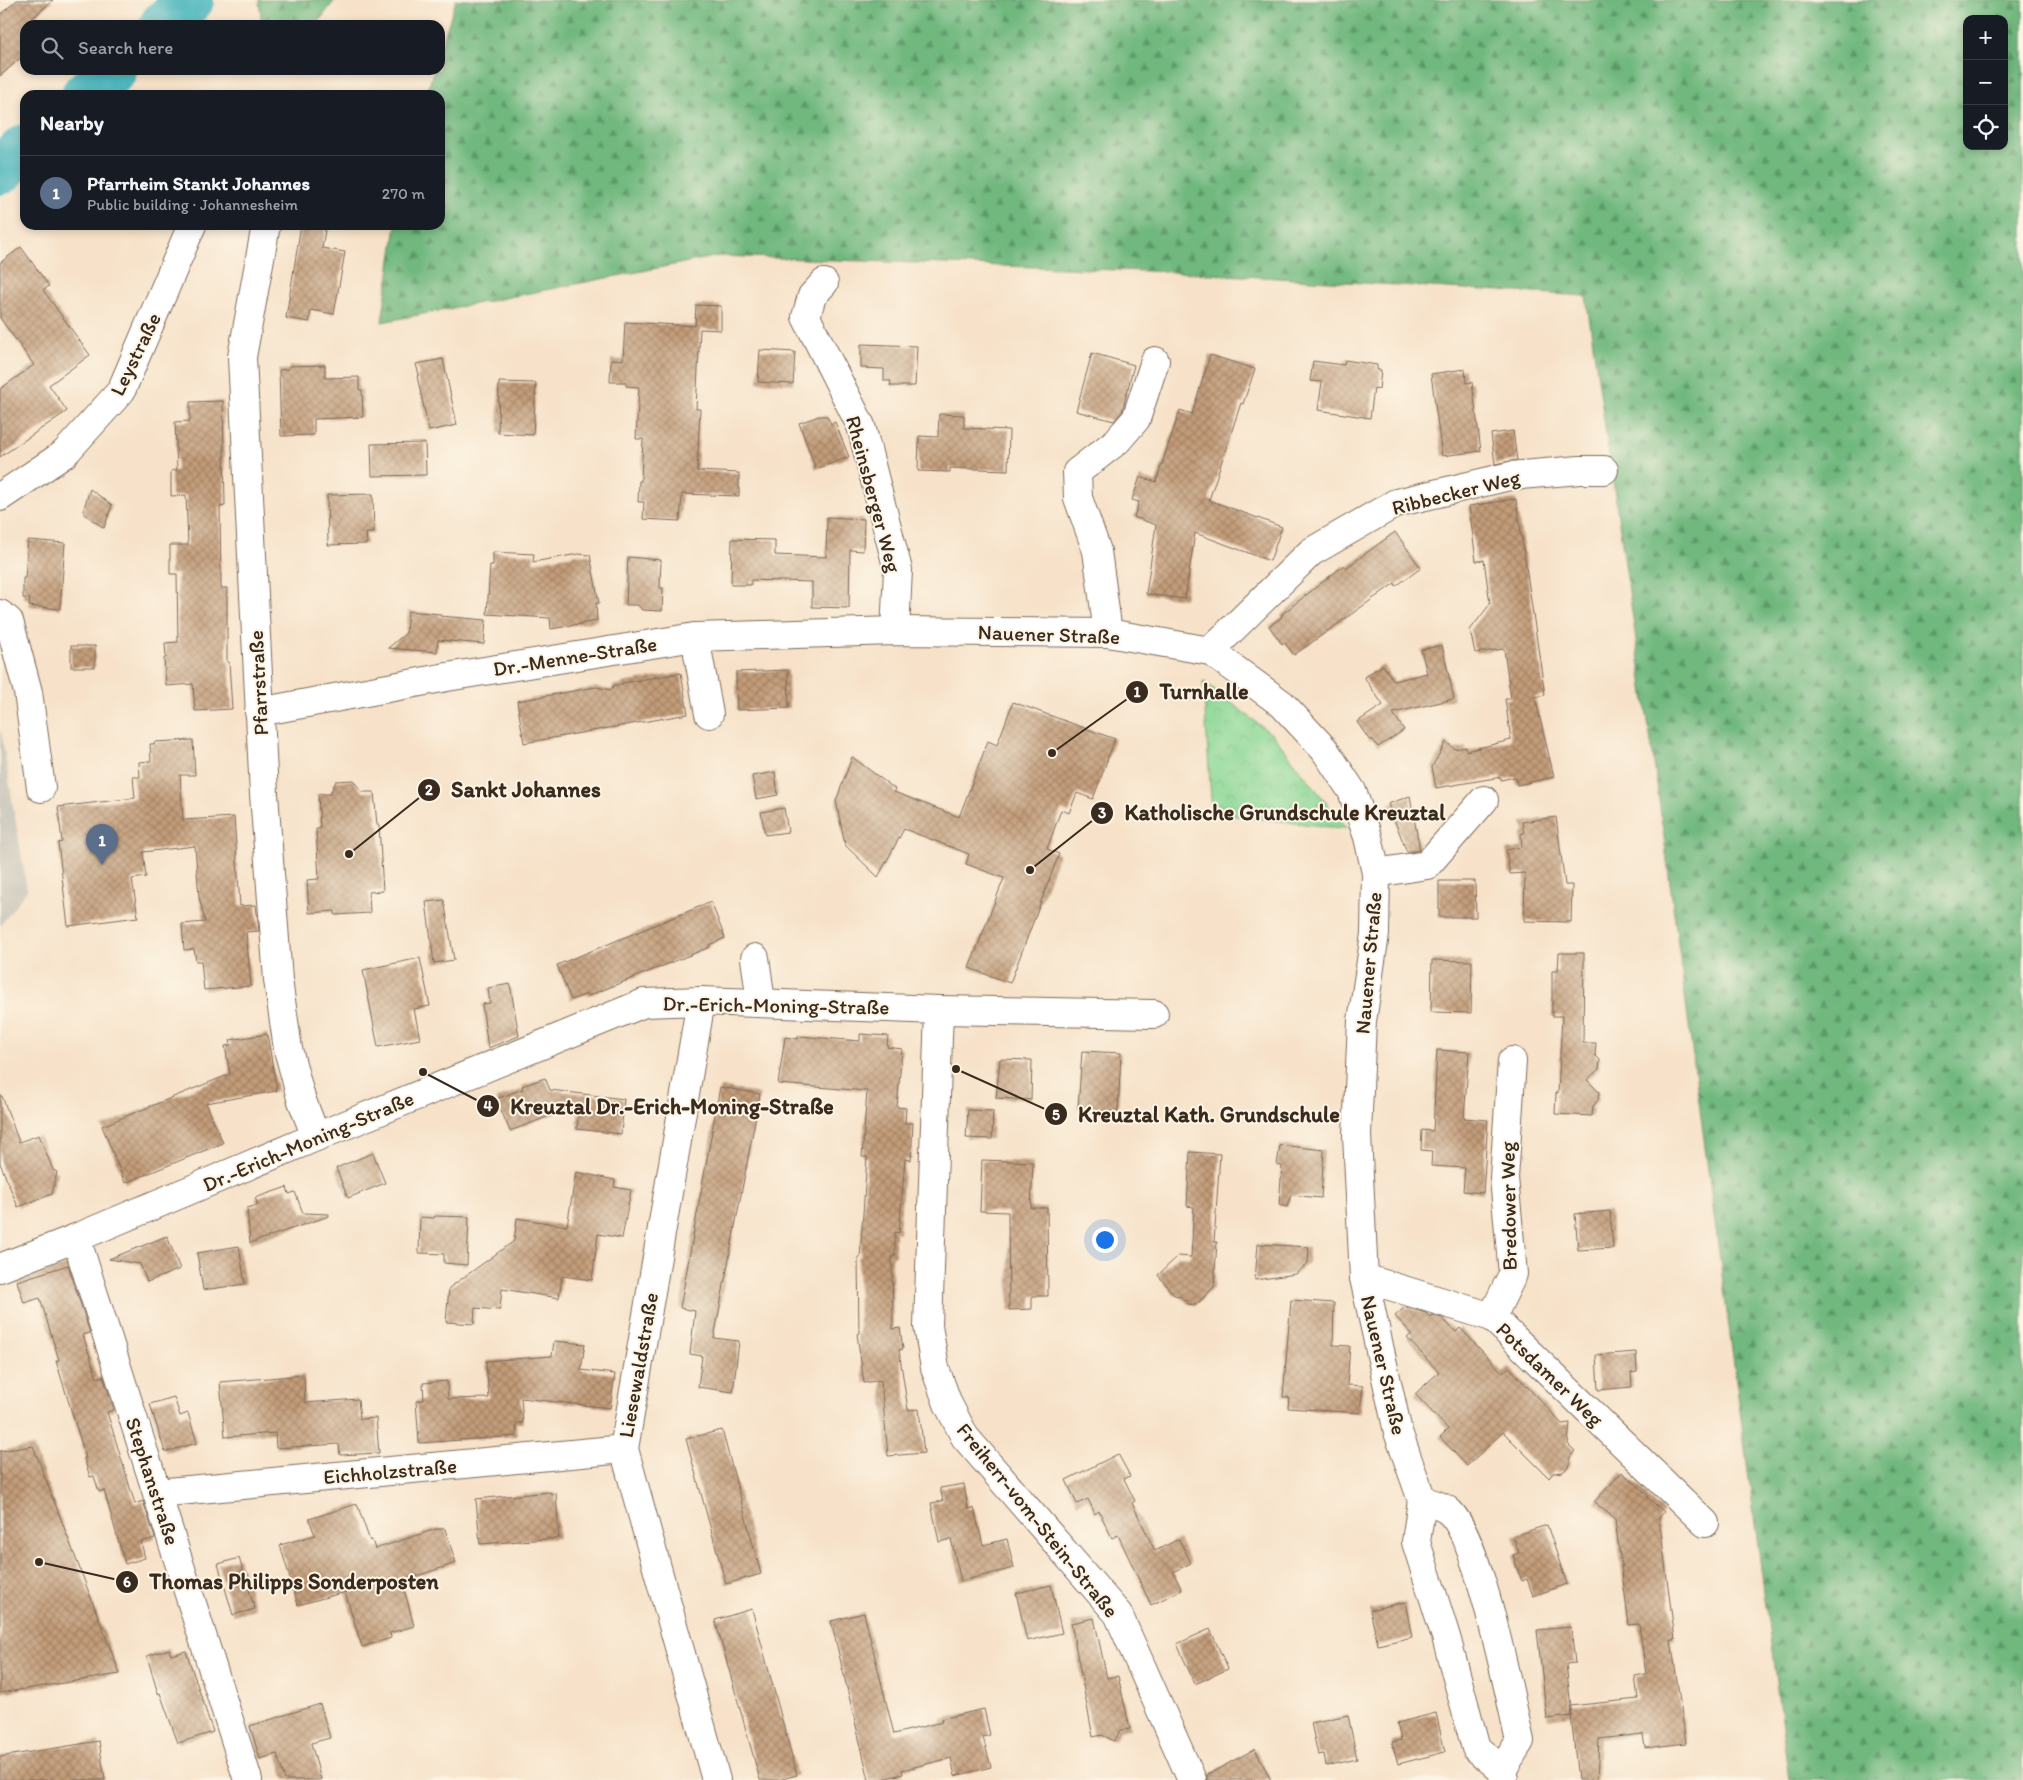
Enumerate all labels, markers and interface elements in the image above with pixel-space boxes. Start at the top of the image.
map controls [1963,15,2008,150]
button: + [1963,15,2008,60]
search box [20,20,445,75]
icon: search [38,34,66,62]
text: Search here [78,36,173,59]
button: − [1963,60,2008,105]
button: locate [1963,105,2008,150]
text: Nearby [40,110,104,135]
text: Pfarrheim Stankt Johannes [87,172,310,195]
text: 1 [52,184,60,203]
text: 270 m [382,184,425,203]
text: Public building · Johannesheim [87,195,298,214]
street label: Leystraße [104,308,166,400]
street label: Rheinsberger Weg [841,413,907,576]
street label: Ribbecker Weg [1389,464,1523,520]
street label: Nauener Straße [977,619,1121,649]
street label: Pfarrstraße [243,630,273,736]
street label: Dr.-Menne-Straße [491,631,659,681]
callout: Turnhalle [1124,673,1258,710]
text: Turnhalle [1159,678,1249,705]
text: 1 [1134,683,1141,701]
callout: Sankt Johannes [416,771,611,808]
text: Sankt Johannes [451,776,601,803]
text: 2 [425,781,433,799]
callout: Katholische Grundschule Kreuztal [1089,794,1455,831]
text: Katholische Grundschule Kreuztal [1124,799,1446,826]
text: 3 [1098,804,1106,822]
pin: 1 [86,824,118,865]
street label: Nauener Straße [1349,891,1387,1035]
street label: Dr.-Erich-Moning-Straße [662,991,890,1019]
street label: Dr.-Erich-Moning-Straße [199,1085,417,1197]
callout: Kreuztal Dr.-Erich-Moning-Straße [476,1087,844,1124]
text: Kreuztal Dr.-Erich-Moning-Straße [510,1093,834,1120]
callout: Kreuztal Kath. Grundschule [1043,1096,1349,1133]
text: 4 [483,1097,493,1115]
text: Kreuztal Kath. Grundschule [1078,1101,1340,1128]
text: 5 [1052,1106,1060,1124]
street label: Bredower Weg [1494,1141,1522,1271]
your location [1092,1227,1118,1253]
street label: Liesewaldstraße [613,1290,663,1440]
street label: Nauener Straße [1356,1293,1412,1437]
street label: Potsdamer Weg [1491,1317,1609,1432]
street label: Stephanstraße [121,1414,185,1548]
street label: Freiherr-vom-Stein-Straße [952,1418,1124,1622]
street label: Eichholzstraße [322,1453,458,1489]
callout: Thomas Philipps Sonderposten [114,1563,449,1600]
text: Thomas Philipps Sonderposten [148,1568,439,1595]
text: 6 [123,1573,131,1591]

